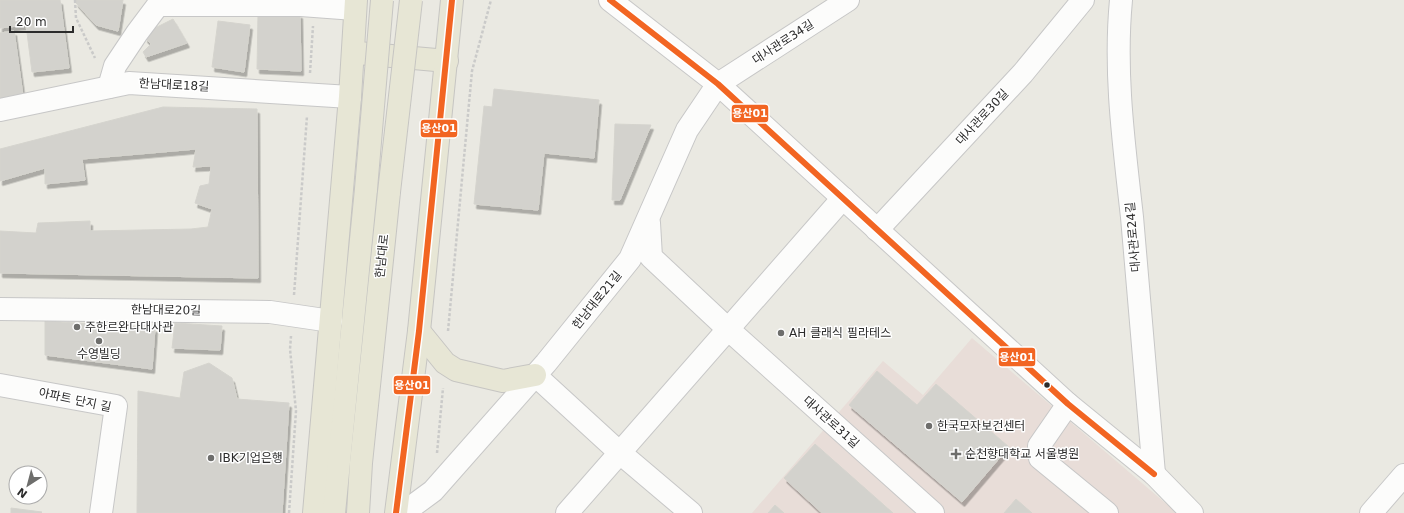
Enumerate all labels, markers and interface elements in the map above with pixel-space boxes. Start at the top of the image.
scale bar [10,8,73,34]
text: 20 m [16,15,47,29]
street label: 대사관로34길 [750,17,816,67]
street label: 한남대로18길 [138,76,210,94]
street label: 대사관로30길 [953,86,1011,148]
line badge: 용산01 [731,104,769,123]
text: 용산01 [732,107,768,120]
line badge: 용산01 [420,119,458,138]
text: 용산01 [421,122,457,135]
street label: 대사관로24길 [1123,201,1143,273]
street label: 한남대로 [373,233,391,279]
street label: 한남대로21길 [569,268,625,332]
street label: 한남대로20길 [131,302,201,318]
place label: 주한르완다대사관 [85,320,173,334]
marker: 주한르완다대사관 [72,322,82,332]
place label: AH 클래식 필라테스 [789,326,891,340]
marker: AH 클래식 필라테스 [776,328,786,338]
marker: 수영빌딩 [94,336,104,346]
place label: 수영빌딩 [77,347,121,361]
line badge: 용산01 [998,347,1036,367]
text: 용산01 [999,351,1035,364]
line badge: 용산01 [393,375,431,395]
text: 용산01 [394,379,430,392]
unlabelled marker [1042,380,1052,390]
street label: 아파트 단지 길 [37,385,113,415]
street label: 대사관로31길 [800,393,862,451]
place label: 한국모자보건센터 [937,419,1025,433]
marker: 한국모자보건센터 [924,421,934,431]
place label: 순천향대학교 서울병원 [965,447,1079,461]
marker: 순천향대학교 서울병원 [950,448,962,460]
place label: IBK기업은행 [219,451,283,465]
marker: IBK기업은행 [206,453,216,463]
north arrow [8,465,48,505]
text: N [15,485,30,501]

